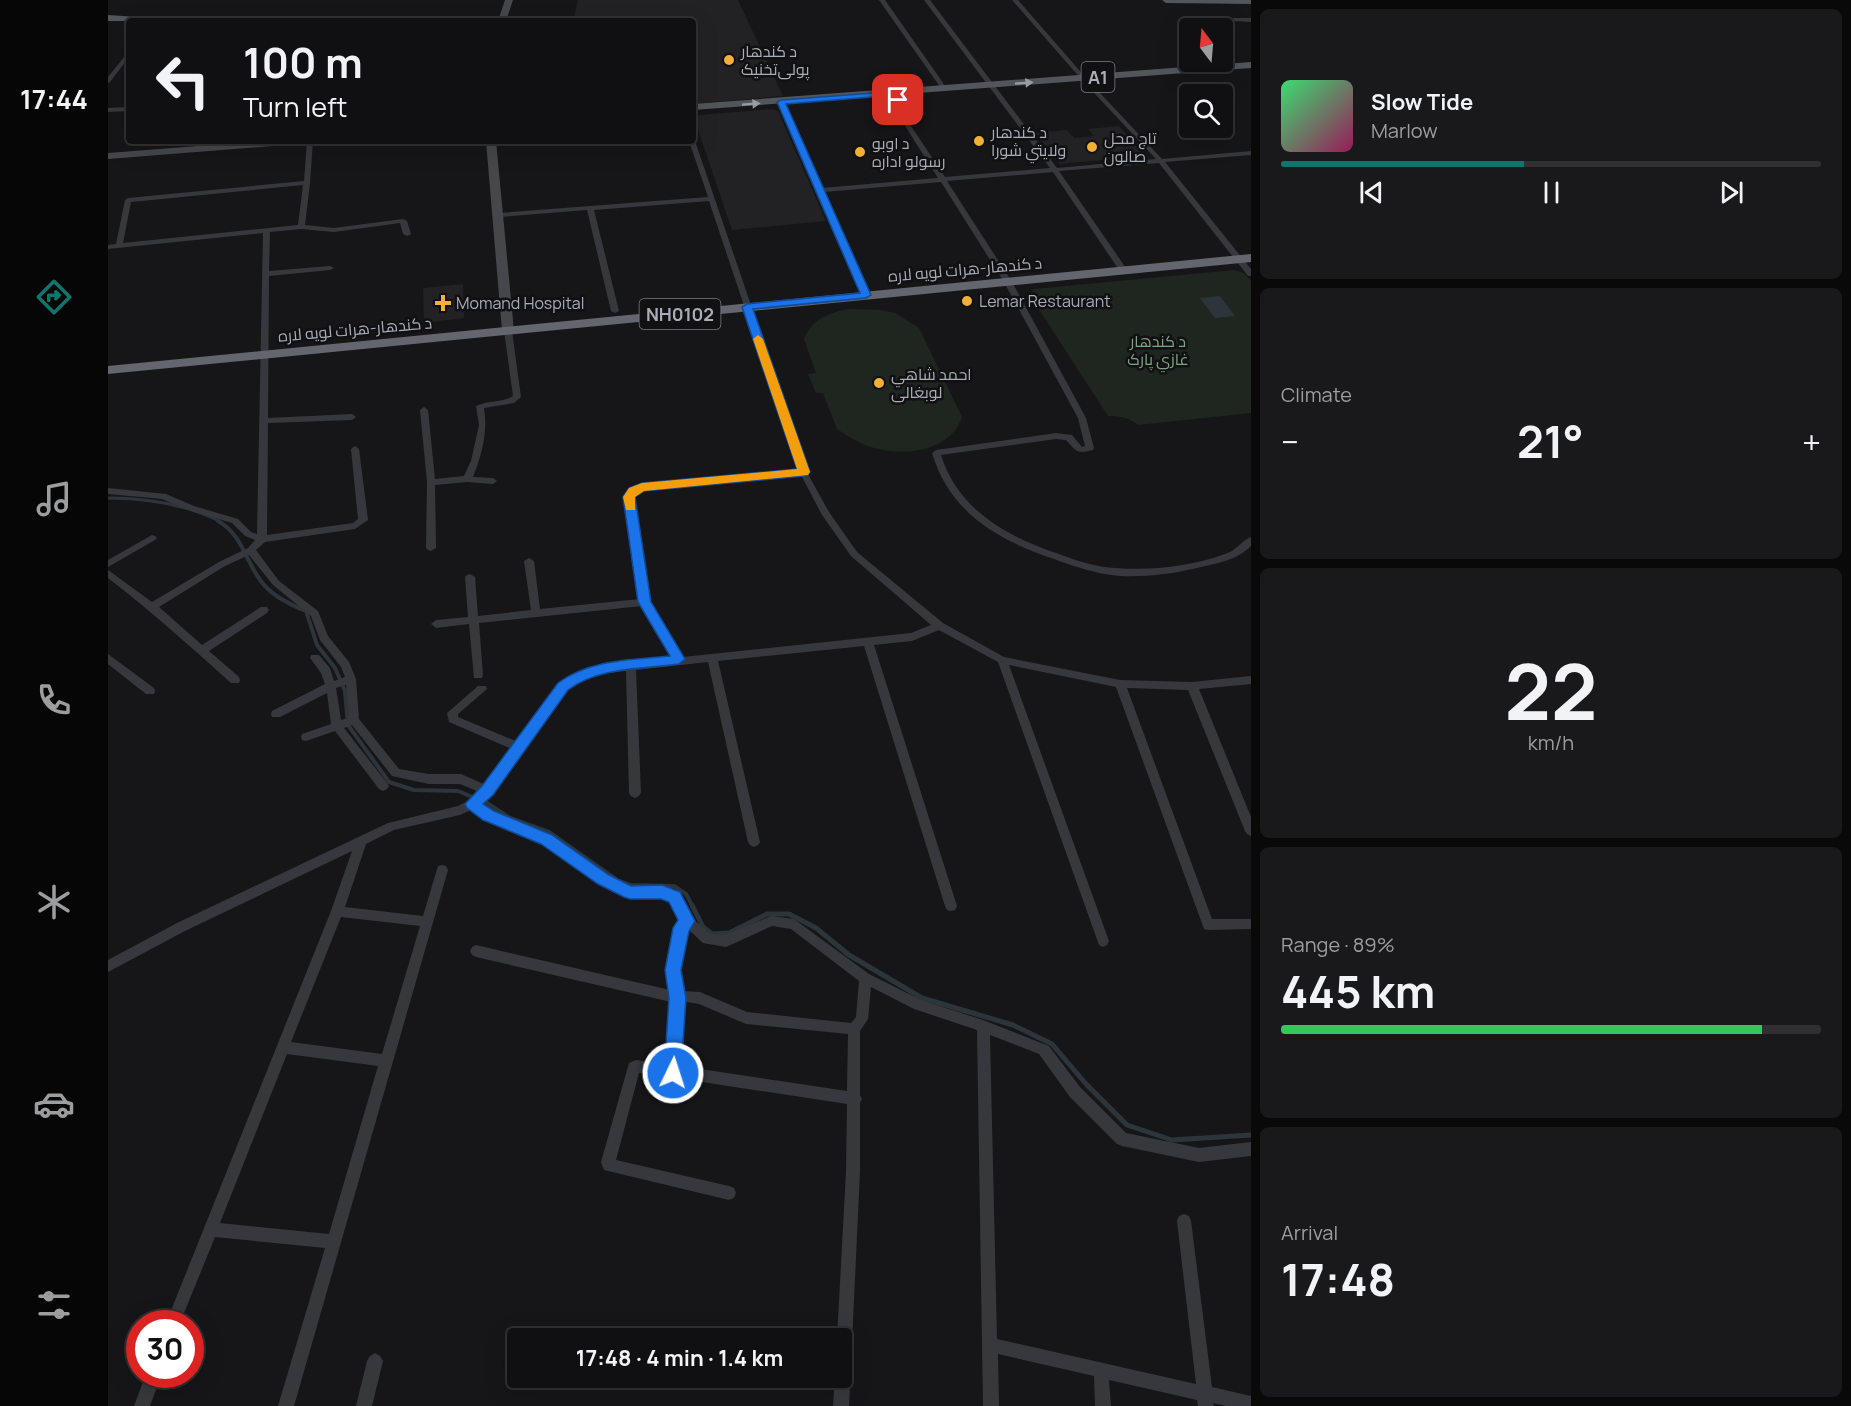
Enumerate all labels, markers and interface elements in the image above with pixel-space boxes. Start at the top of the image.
north arrow [1179,18,1233,72]
map controls [1179,18,1233,138]
text: 100 m [243,33,363,91]
place label: د کندهار پولی‌تخنیک [740,40,810,81]
icon: left [144,42,222,120]
marker: د کندهار پولی‌تخنیک [722,53,736,67]
road number: A1 [1082,62,1114,92]
pin [872,74,923,125]
one-way arrow [1015,78,1034,88]
text: 17:44 [20,80,88,117]
icon: arrive [881,83,914,116]
button: search [1179,84,1233,138]
text: Slow Tide [1371,87,1473,117]
text: Turn left [243,88,347,125]
one-way arrow [742,99,761,108]
text: Marlow [1371,117,1438,144]
place label: د کندهار ولايتي شورا [990,121,1066,164]
place label: تاج محل صالون [1104,127,1157,167]
place label: د اوبو رسولو اداره [872,132,945,172]
marker: د کندهار ولايتي شورا [972,134,986,148]
marker: تاج محل صالون [1085,140,1099,154]
marker: د اوبو رسولو اداره [853,145,867,159]
icon: previous [1355,176,1388,209]
icon: pause [1535,176,1568,209]
icon: next [1715,176,1748,209]
street label: د کندهار-هرات لويه لاره [887,251,1043,287]
icon: directions [33,276,75,318]
place label: Lemar Restaurant [979,290,1111,312]
place label: Momand Hospital [456,292,584,314]
marker: Momand Hospital [434,294,452,312]
marker: Lemar Restaurant [960,294,974,308]
road number: NH0102 [640,299,720,329]
street label: د کندهار-هرات لويه لاره [277,311,433,347]
park label: د کندهار غازي پارک [1127,330,1189,373]
place label: احمد شاهي لوبغالی [891,363,972,403]
marker: احمد شاهي لوبغالی [872,376,886,390]
text: Climate [1281,381,1352,408]
text: 21° [1517,410,1584,472]
text: − [1281,419,1299,464]
text: + [1802,419,1821,464]
icon: music [33,478,75,520]
text: 22 [1505,637,1597,743]
icon: phone [33,679,75,721]
text: km/h [1528,729,1574,756]
icon: climate [33,881,75,923]
text: Range · 89% [1281,931,1395,958]
text: 445 km [1281,960,1435,1022]
position arrow [641,1041,705,1105]
icon: car [33,1083,75,1125]
text: Arrival [1281,1219,1338,1246]
text: 17:48 [1281,1248,1395,1310]
icon: filters [33,1284,75,1326]
speed limit sign: 30 [126,1310,204,1388]
text: 17:48 · 4 min · 1.4 km [576,1343,783,1373]

